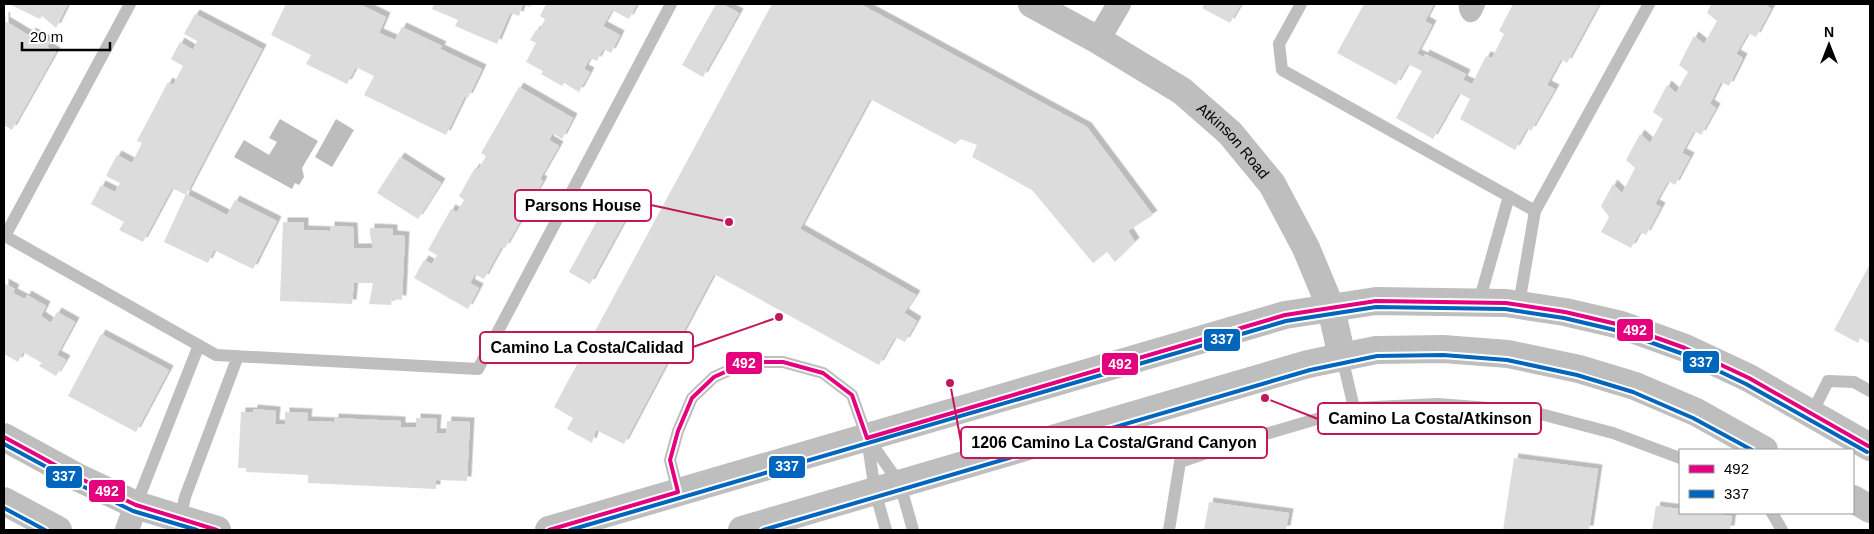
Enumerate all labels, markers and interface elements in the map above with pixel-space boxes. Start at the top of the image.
scale bar [22,20,110,52]
north arrow [1804,20,1854,70]
text: N [1824,24,1834,40]
text: 20 m [30,28,63,45]
street label: Atkinson Road [1194,99,1273,182]
callout: Parsons House [515,190,651,221]
text: Parsons House [525,197,641,214]
line badge: 492 [1616,318,1654,342]
text: 492 [1623,322,1647,338]
line badge: 337 [1203,328,1241,352]
text: 337 [1210,331,1234,347]
callout: Camino La Costa/Calidad [480,332,693,363]
text: Camino La Costa/Calidad [491,339,683,356]
line badge: 337 [1682,350,1720,374]
line badge: 492 [725,351,763,375]
line badge: 492 [1101,352,1139,376]
text: 337 [1689,354,1713,370]
text: 492 [732,355,756,371]
text: 492 [1108,356,1132,372]
callout: Camino La Costa/Atkinson [1318,403,1541,434]
text: Camino La Costa/Atkinson [1328,410,1532,427]
callout: 1206 Camino La Costa/Grand Canyon [961,427,1267,458]
text: 1206 Camino La Costa/Grand Canyon [971,434,1257,451]
legend [1679,449,1854,514]
line badge: 337 [768,455,806,479]
text: 337 [775,458,799,474]
text: 492 [1724,460,1749,477]
line badge: 337 [45,465,83,489]
text: 337 [52,468,76,484]
line badge: 492 [88,479,126,503]
text: 492 [95,483,119,499]
text: 337 [1724,485,1749,502]

